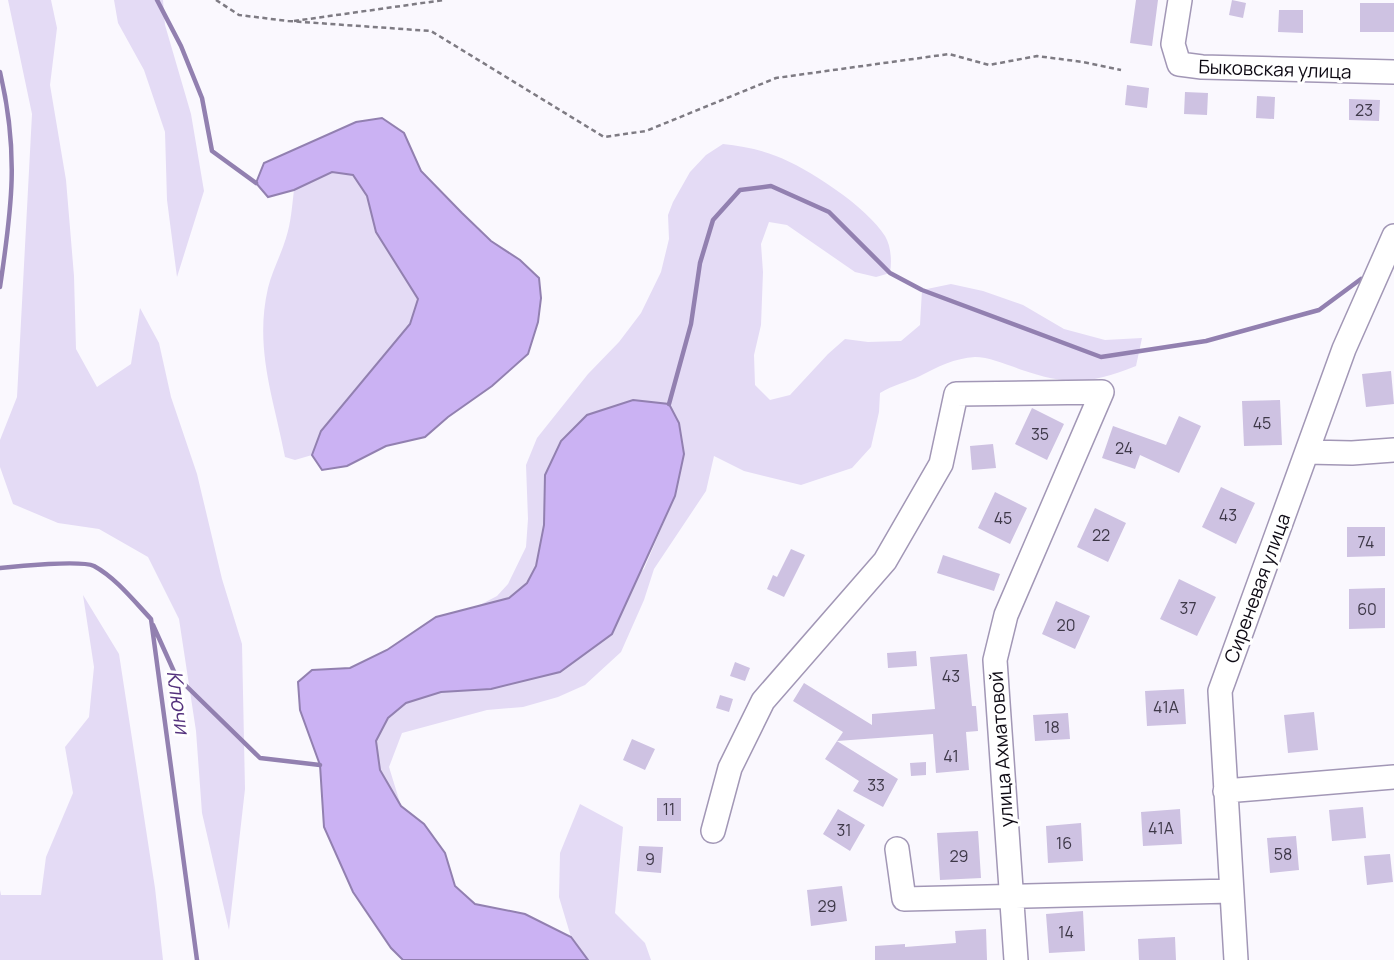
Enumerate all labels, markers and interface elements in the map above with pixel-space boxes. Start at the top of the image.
street label: Быковская улица [1198,53,1352,85]
house number: 23 [1355,99,1373,121]
house number: 45 [1253,412,1271,434]
house number: 35 [1031,423,1049,445]
house number: 24 [1115,437,1133,459]
house number: 43 [1219,504,1237,526]
house number: 45 [994,507,1012,529]
street label: Сиреневая улица [1218,509,1296,667]
house number: 22 [1092,524,1110,546]
house number: 74 [1358,531,1374,553]
house number: 37 [1180,597,1196,619]
house number: 60 [1357,598,1377,620]
house number: 20 [1057,614,1075,636]
house number: 43 [942,665,960,687]
water label: Ключи [161,668,198,737]
street label: улица Ахматовой [983,670,1019,828]
house number: 41А [1153,696,1179,718]
house number: 18 [1044,716,1060,738]
house number: 41 [943,745,959,767]
house number: 33 [867,774,885,796]
house number: 11 [663,798,675,820]
house number: 41А [1148,817,1174,839]
house number: 31 [836,819,852,841]
house number: 16 [1056,832,1072,854]
house number: 58 [1274,843,1292,865]
house number: 29 [949,845,969,867]
house number: 9 [645,848,655,870]
house number: 29 [817,895,837,917]
house number: 14 [1058,921,1074,943]

